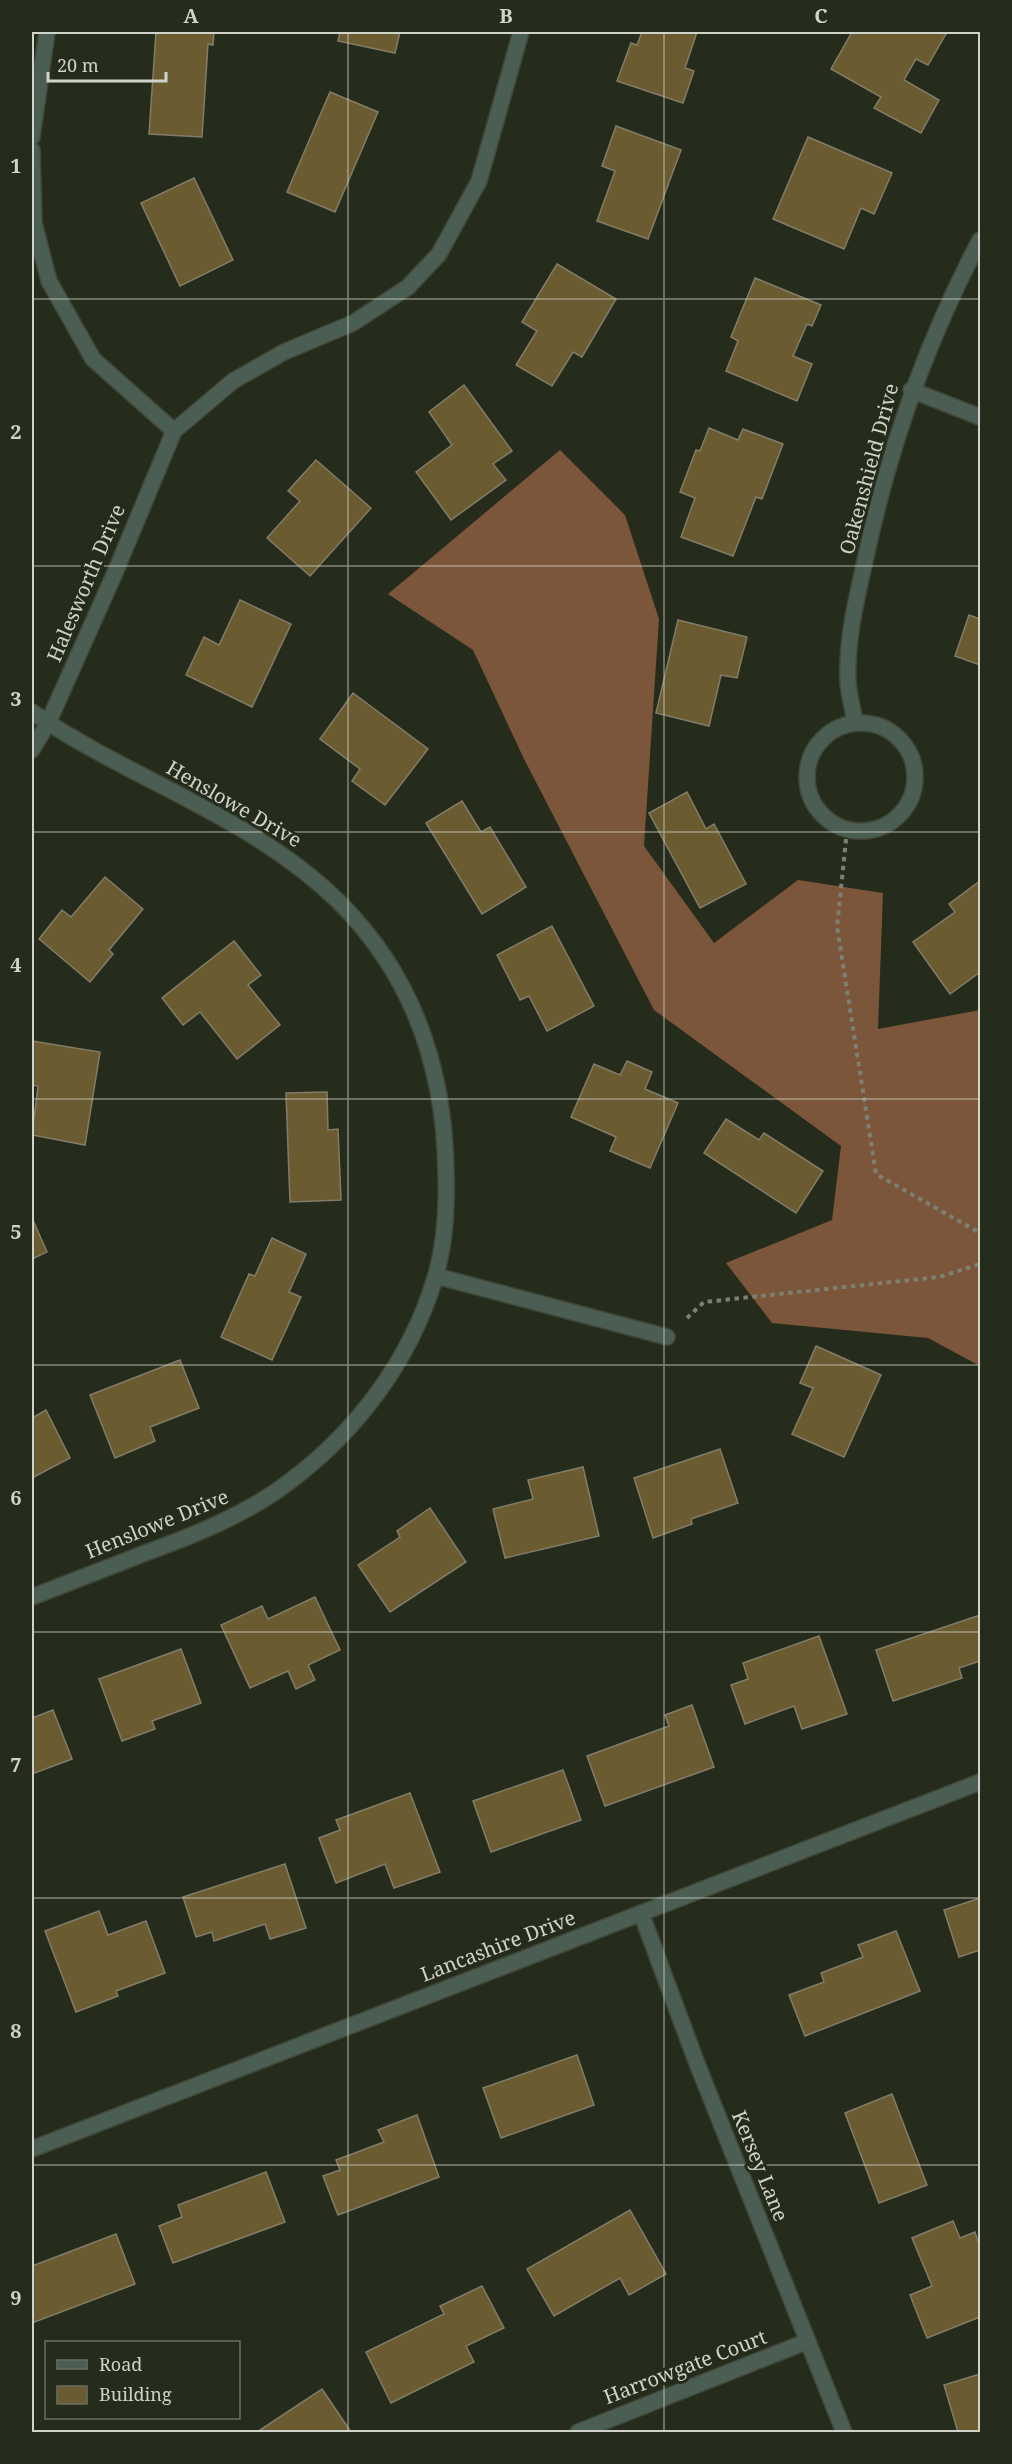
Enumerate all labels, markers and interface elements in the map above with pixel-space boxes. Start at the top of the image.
text: A [183,2,199,29]
text: B [499,2,513,29]
text: C [814,2,828,29]
scale bar [48,45,166,83]
text: 20 m [57,53,99,77]
text: 1 [10,152,22,179]
street label: Oakenshield Drive [833,380,904,557]
text: 2 [10,418,22,445]
street label: Halesworth Drive [40,500,131,666]
text: 3 [10,685,22,712]
street label: Henslowe Drive [162,754,307,853]
text: 4 [10,951,22,978]
text: 5 [10,1218,22,1245]
street label: Henslowe Drive [81,1483,232,1565]
text: 6 [10,1484,22,1511]
text: 7 [10,1751,22,1778]
street label: Lancashire Drive [417,1904,579,1987]
text: 8 [10,2017,22,2044]
street label: Kersey Lane [726,2106,795,2225]
text: 9 [10,2284,22,2311]
street label: Harrowgate Court [599,2323,770,2410]
legend [45,2341,240,2419]
text: Road [99,2352,142,2376]
text: Building [99,2382,172,2406]

